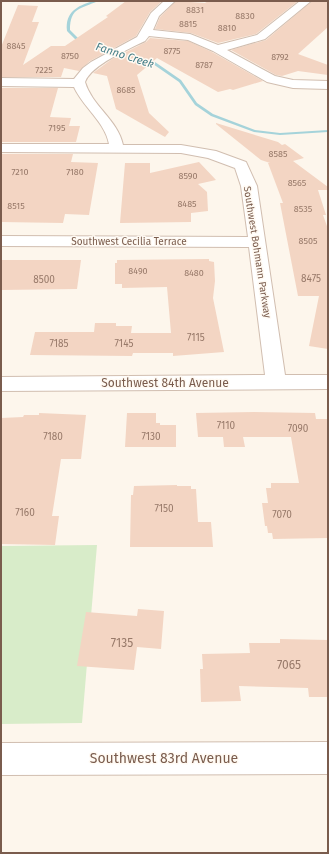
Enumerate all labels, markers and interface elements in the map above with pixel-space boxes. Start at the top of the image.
house number: 8831 [186,5,204,15]
house number: 8830 [235,11,255,21]
house number: 8815 [179,19,198,29]
house number: 8810 [218,23,236,33]
water label: Fanno Creek [94,40,156,71]
house number: 8845 [6,41,26,51]
house number: 8775 [163,46,181,56]
house number: 8750 [61,51,79,61]
house number: 8792 [271,52,289,62]
house number: 8787 [195,60,213,70]
house number: 7225 [35,65,53,75]
house number: 8685 [116,85,136,95]
house number: 7195 [49,123,66,133]
house number: 8585 [269,149,288,159]
house number: 7210 [11,167,29,177]
house number: 7180 [66,167,84,177]
house number: 8590 [178,171,198,181]
house number: 8565 [288,178,307,188]
street label: Southwest Bohmann Parkway [241,185,273,319]
house number: 8485 [177,199,197,209]
house number: 8515 [7,201,25,211]
house number: 8535 [294,204,313,214]
street label: Southwest Cecilia Terrace [71,236,187,248]
house number: 8505 [299,236,318,246]
house number: 8490 [128,266,148,276]
house number: 8480 [184,268,204,278]
house number: 8475 [301,273,321,285]
house number: 8500 [33,274,55,286]
house number: 7115 [187,332,205,344]
house number: 7185 [49,338,69,350]
house number: 7145 [115,338,133,350]
street label: Southwest 84th Avenue [101,376,229,390]
house number: 7110 [217,420,236,432]
house number: 7090 [288,423,309,435]
house number: 7180 [43,431,63,443]
house number: 7130 [141,431,161,443]
house number: 7150 [154,503,174,515]
house number: 7160 [15,507,35,519]
house number: 7070 [272,509,292,521]
house number: 7135 [111,636,133,650]
house number: 7065 [277,658,301,672]
street label: Southwest 83rd Avenue [90,750,238,767]

